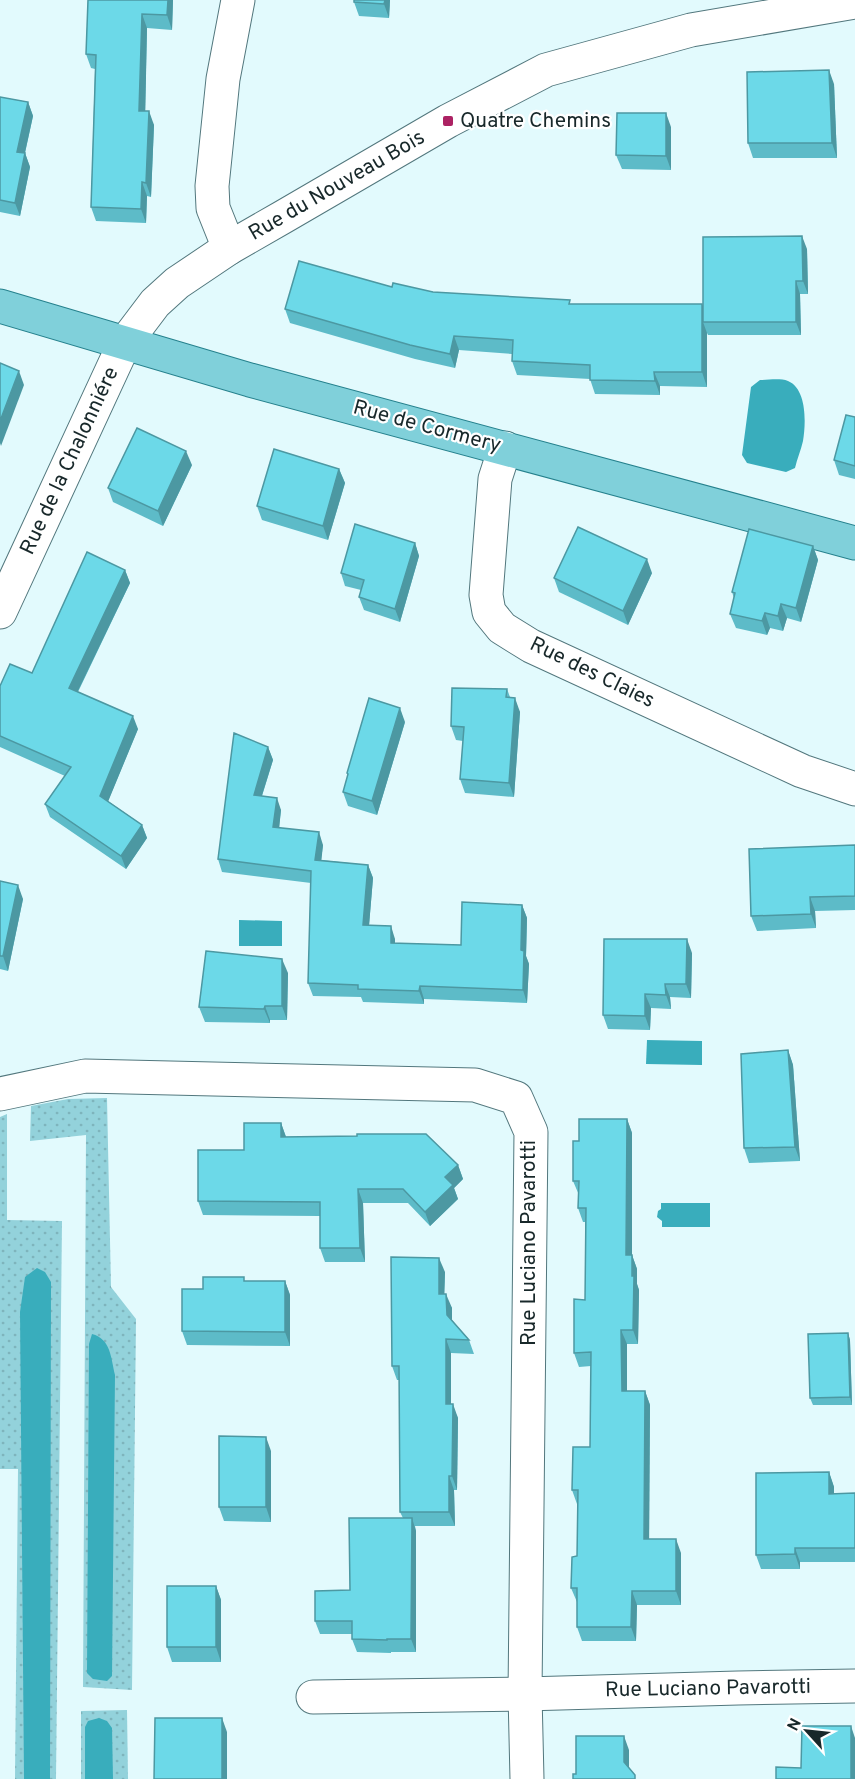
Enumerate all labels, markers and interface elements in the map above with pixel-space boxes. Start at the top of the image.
place label: Quatre Chemins [460,108,611,135]
marker: Quatre Chemins [441,114,455,128]
street label: Rue du Nouveau Bois [244,124,430,248]
street label: Rue de la Chalonniére [15,363,125,559]
street label: Rue de Cormery [350,394,504,460]
street label: Rue des Claies [525,631,659,715]
street label: Rue Luciano Pavarotti [516,1140,543,1346]
street label: Rue Luciano Pavarotti [605,1674,811,1704]
north arrow [777,1701,837,1761]
text: N [784,1715,807,1735]

